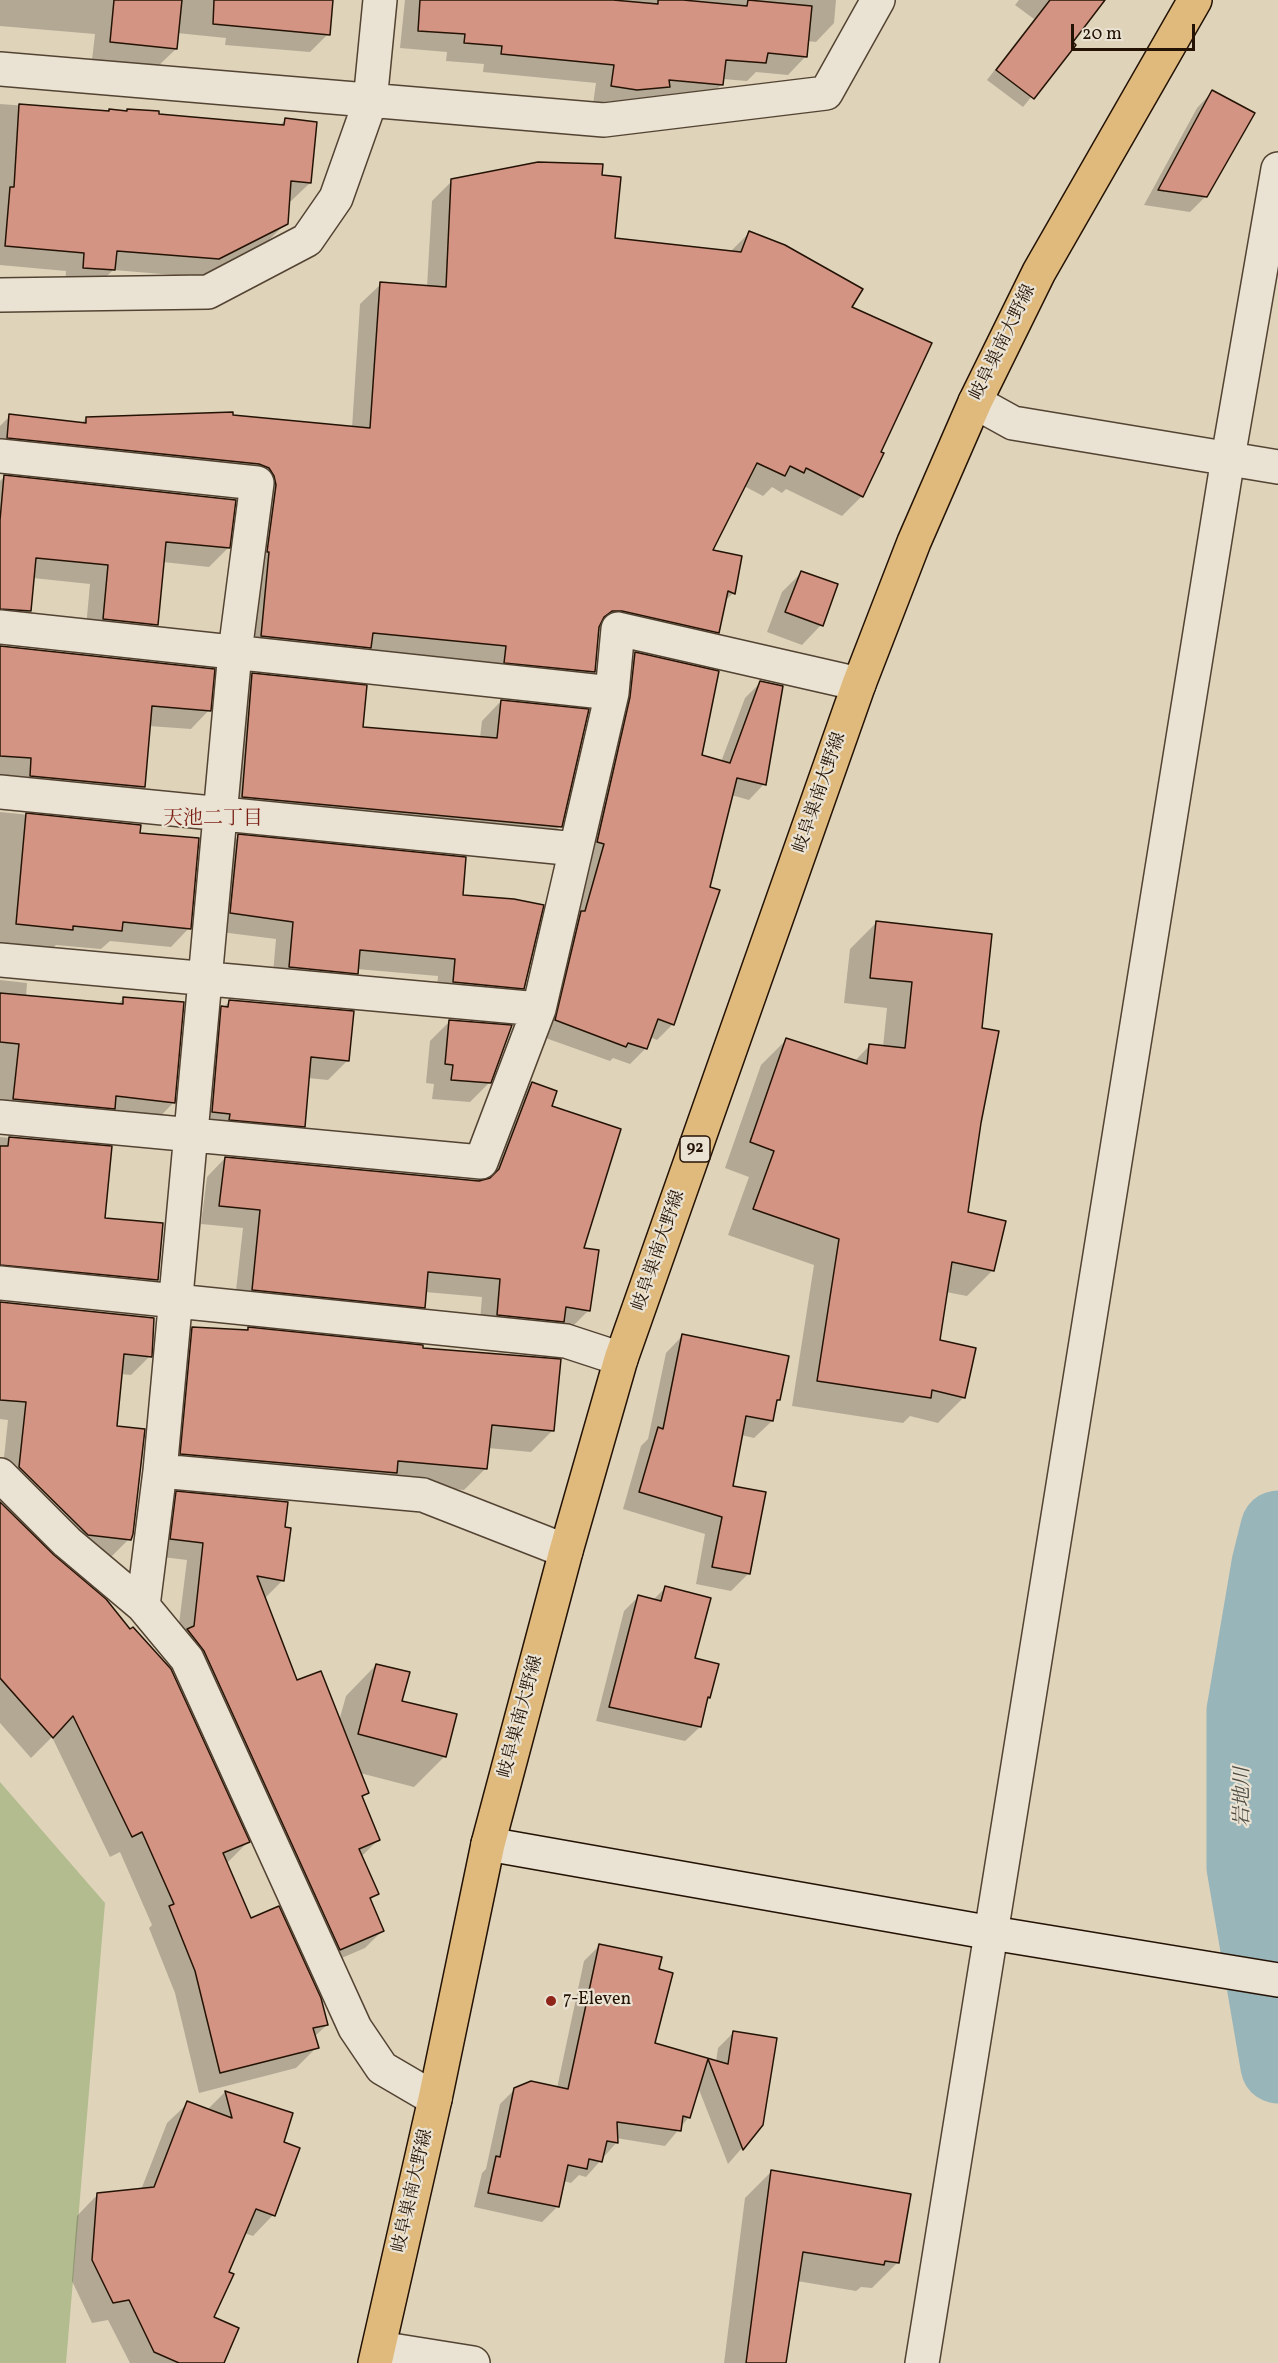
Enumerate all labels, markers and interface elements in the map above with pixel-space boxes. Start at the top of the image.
scale bar [1074,12,1198,50]
text: 20 m [1082,22,1122,47]
street label: 岐阜巣南大野線 [967,282,1041,404]
street label: 岐阜巣南大野線 [790,730,852,856]
district label: 天池二丁目 [163,808,263,832]
road number: 92 [680,1136,710,1162]
street label: 岐阜巣南大野線 [629,1188,691,1314]
street label: 岐阜巣南大野線 [495,1653,549,1781]
water label: 岩地川 [1232,1767,1256,1827]
place label: 7-Eleven [563,1990,631,2012]
marker: 7-Eleven [544,1994,558,2008]
street label: 岐阜巣南大野線 [389,2127,439,2255]

